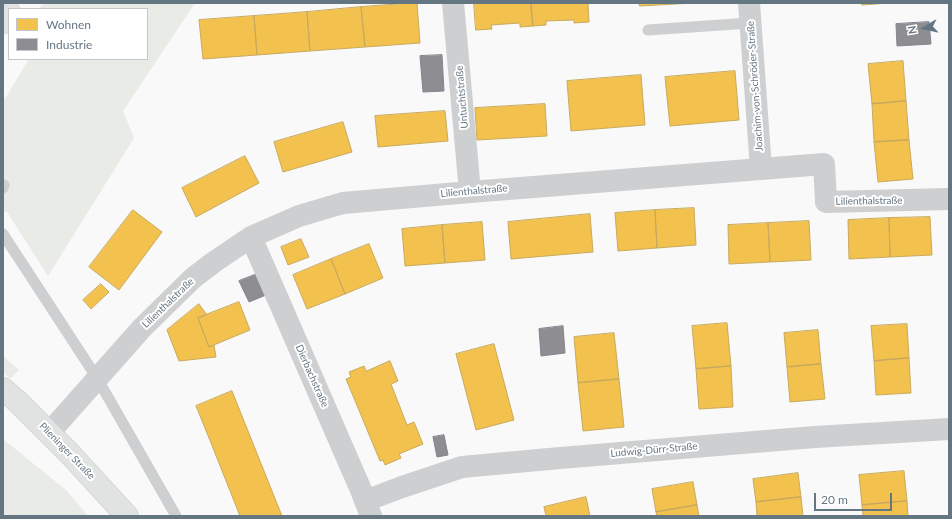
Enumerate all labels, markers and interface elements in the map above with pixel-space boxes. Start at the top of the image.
legend [8,8,148,60]
north arrow [904,8,944,48]
text: Wohnen [46,17,91,32]
street label: Joachim-von-Schröder-Straße [744,20,766,152]
text: N [905,25,919,35]
text: Industrie [46,37,92,52]
street label: Untuchtstraße [453,65,471,129]
street label: Lilienthalstraße [440,182,508,200]
street label: Lilienthalstraße [835,194,903,208]
street label: Lilienthalstraße [140,275,196,331]
street label: Dierbachstraße [293,343,331,409]
street label: Plieninger Straße [37,420,97,482]
street label: Ludwig-Dürr-Straße [610,440,698,460]
scale bar [816,485,894,511]
text: 20 m [821,492,848,507]

